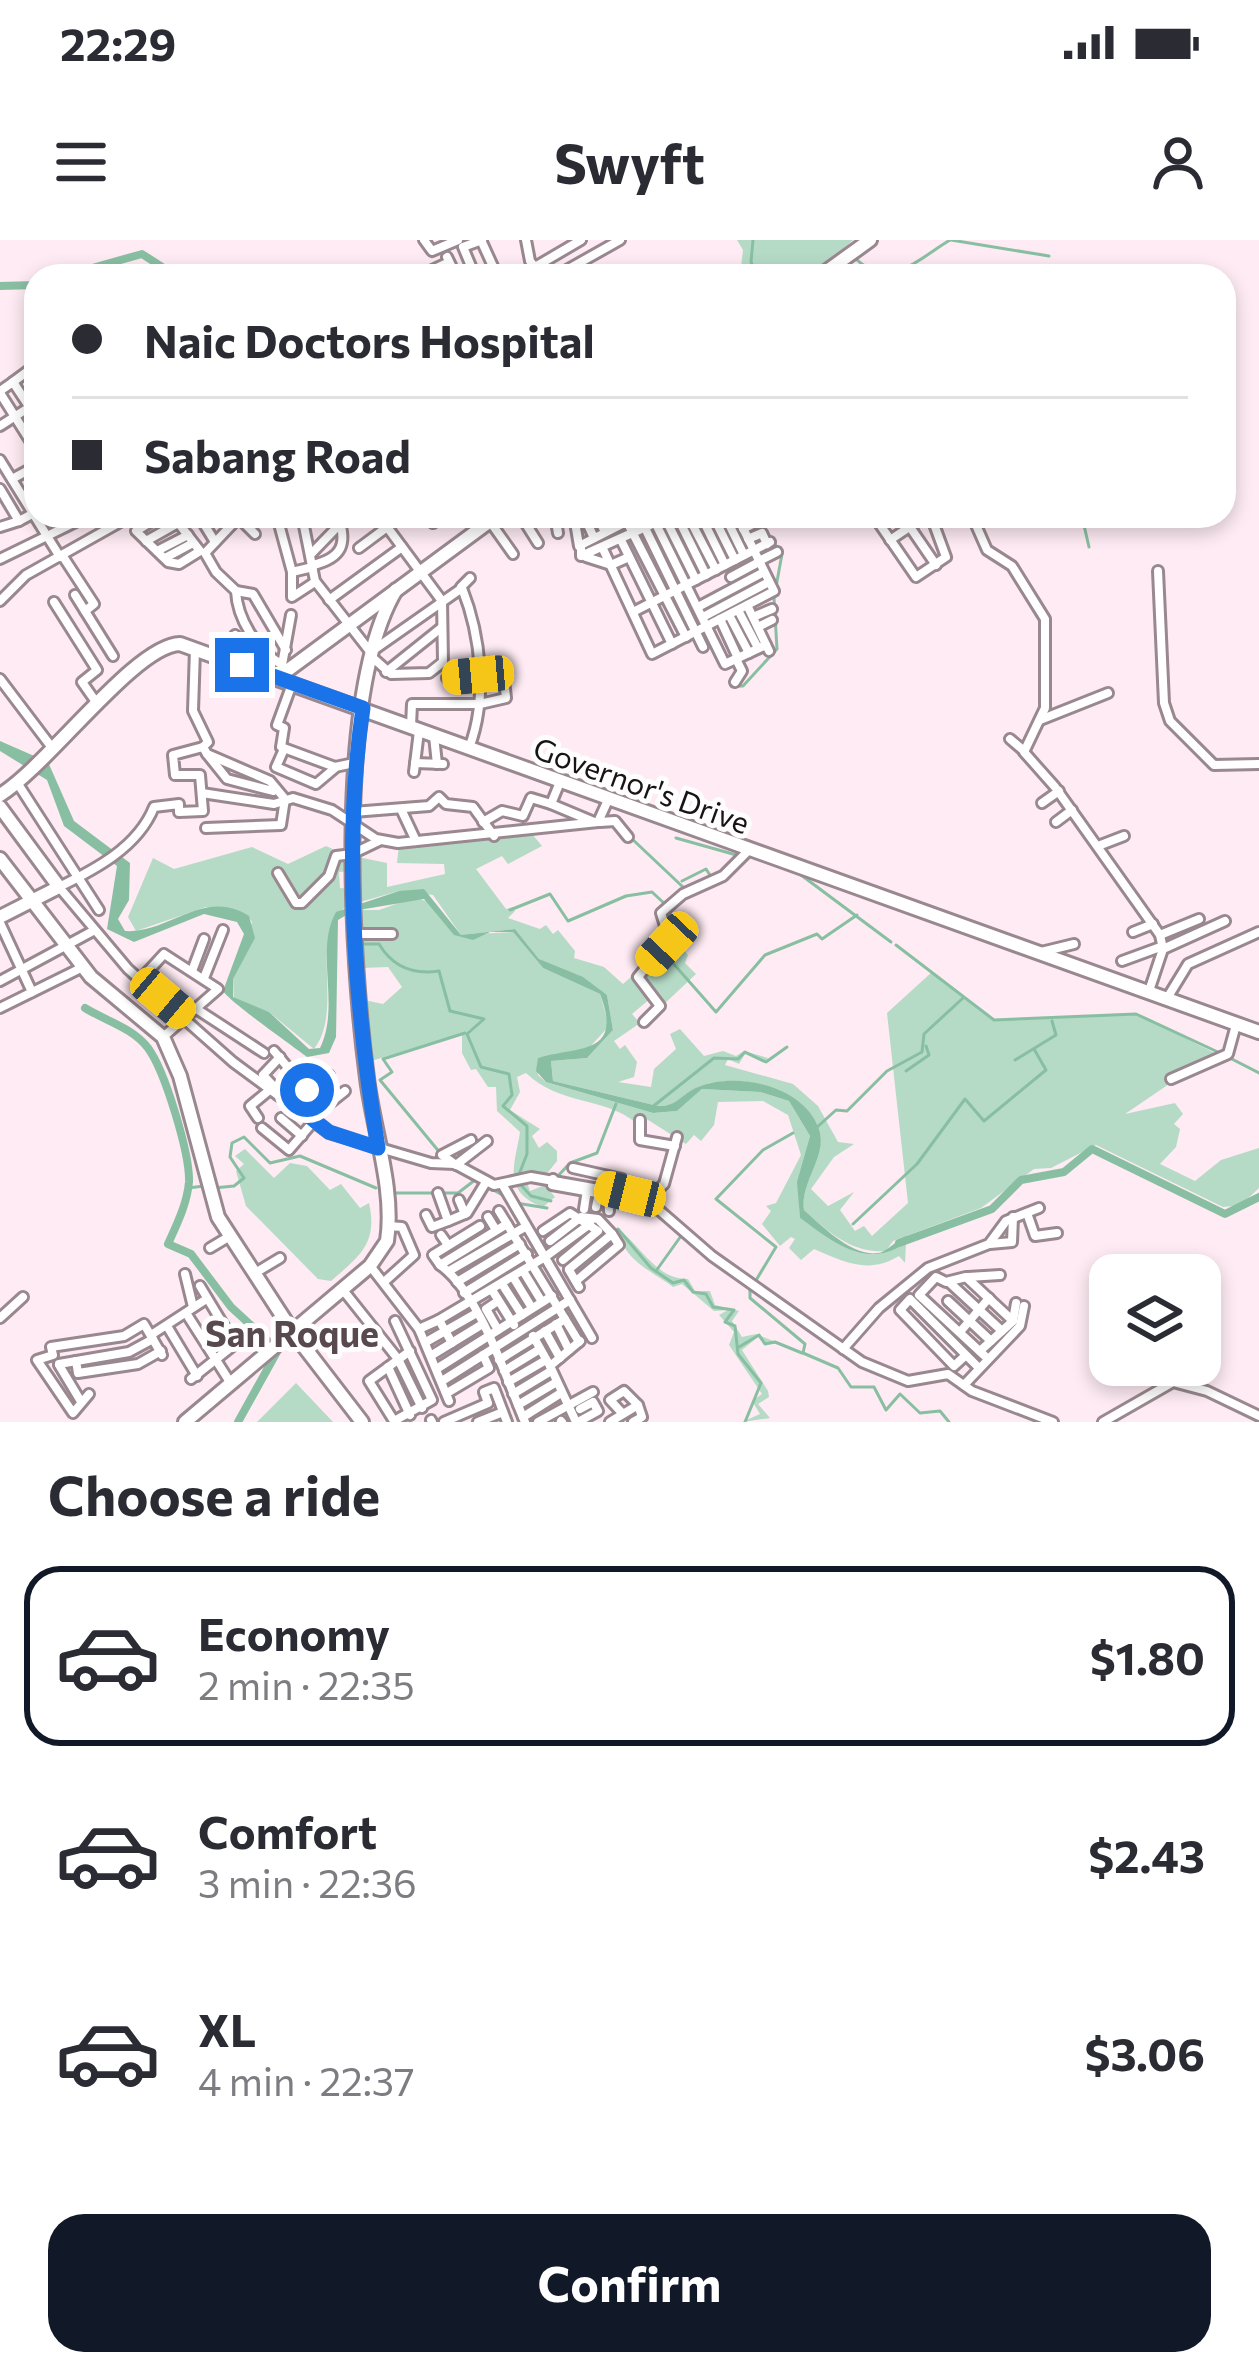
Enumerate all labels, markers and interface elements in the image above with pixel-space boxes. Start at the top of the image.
text: 22:29 [60,15,176,70]
icon: menu [48,129,114,195]
text: Swyft [554,129,705,195]
icon: person [1145,129,1211,195]
text: Naic Doctors Hospital [144,312,595,367]
text: Sabang Road [144,427,411,482]
route end [215,638,269,692]
car [441,654,515,696]
street label: Governor's Drive [529,728,755,840]
car [629,905,705,983]
car [124,961,202,1035]
route start [280,1063,334,1117]
car [591,1168,669,1220]
map controls [1089,1254,1221,1386]
button: layers [1089,1254,1221,1386]
district label: San Roque [205,1310,379,1354]
text: Choose a ride [48,1461,380,1527]
icon: car [54,1602,162,1710]
text: Economy [198,1605,390,1660]
text: $1.80 [1090,1629,1205,1684]
text: 2 min · 22:35 [198,1660,415,1708]
icon: car [54,1800,162,1908]
text: Comfort [198,1803,377,1858]
text: $2.43 [1088,1827,1205,1882]
text: 3 min · 22:36 [198,1858,417,1906]
icon: car [54,1998,162,2106]
text: XL [198,2001,256,2056]
text: $3.06 [1085,2025,1205,2080]
text: 4 min · 22:37 [198,2056,415,2104]
button: Confirm [48,2214,1211,2352]

